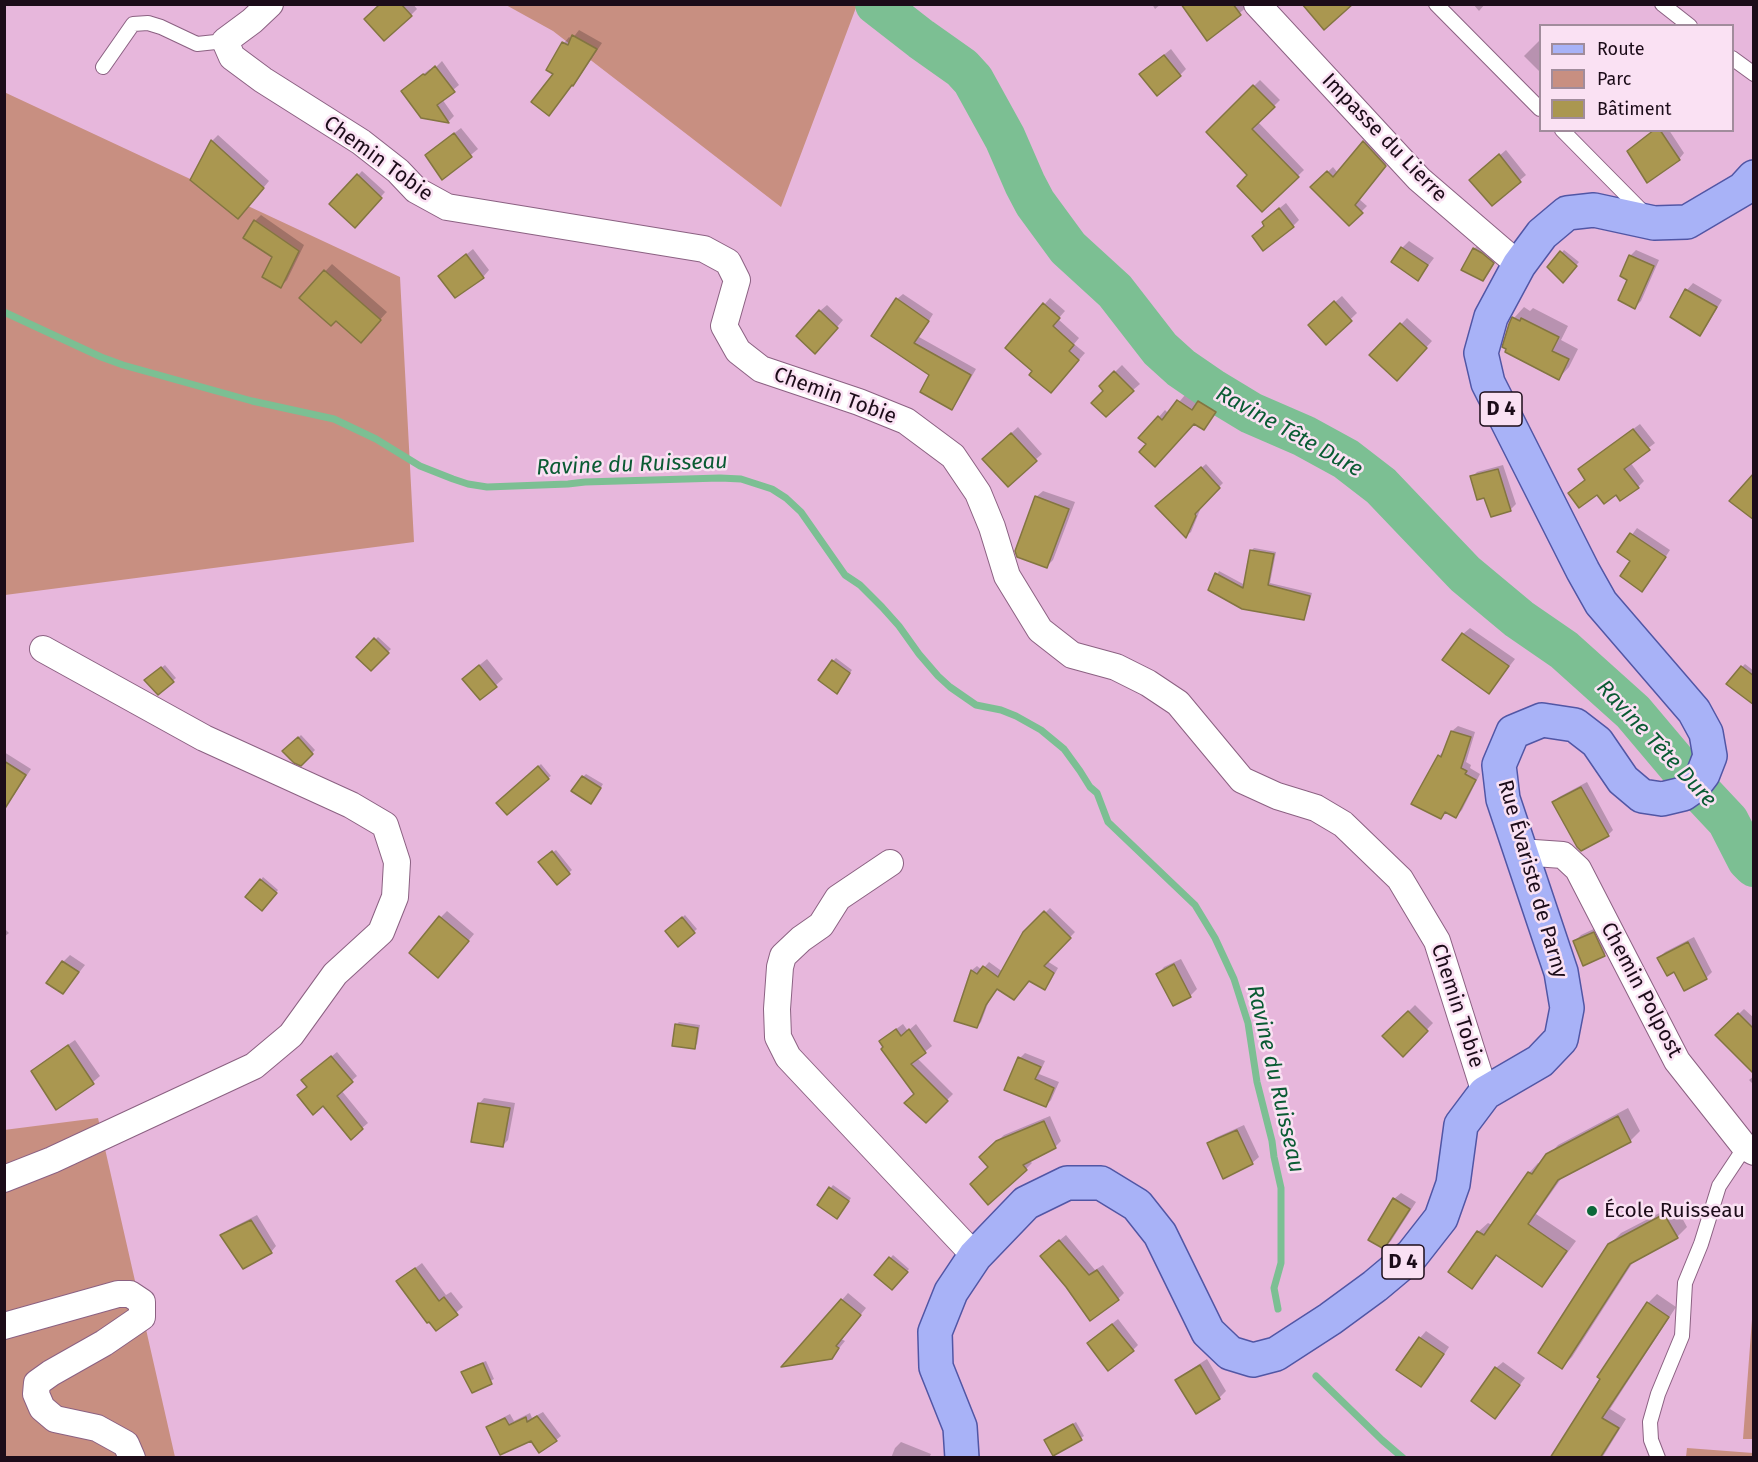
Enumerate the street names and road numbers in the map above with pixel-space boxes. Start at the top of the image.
street label: Impasse du Lierre [1316,68,1452,208]
street label: Chemin Tobie [318,111,438,207]
street label: Chemin Tobie [770,362,900,430]
road number: D 4 [1480,392,1522,426]
street label: Rue Évariste de Parny [1492,777,1572,981]
street label: Chemin Polpost [1595,918,1687,1062]
street label: Chemin Tobie [1425,941,1489,1071]
road number: D 4 [1382,1245,1424,1279]

